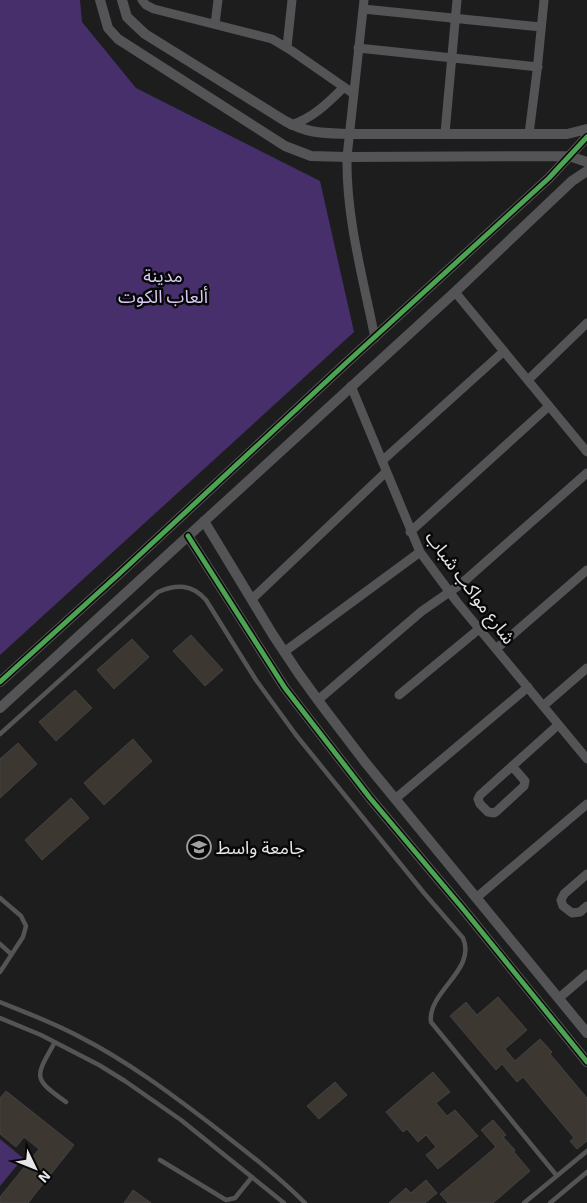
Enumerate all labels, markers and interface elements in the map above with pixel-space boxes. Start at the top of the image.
park label: مدينة ألعاب الكوت [118,264,208,308]
street label: شارع مواكب شباب [418,526,521,650]
school or university icon: جامعة واسط [186,834,212,860]
place label: جامعة واسط [216,836,305,858]
north arrow [10,1143,60,1193]
text: N [35,1168,55,1187]

